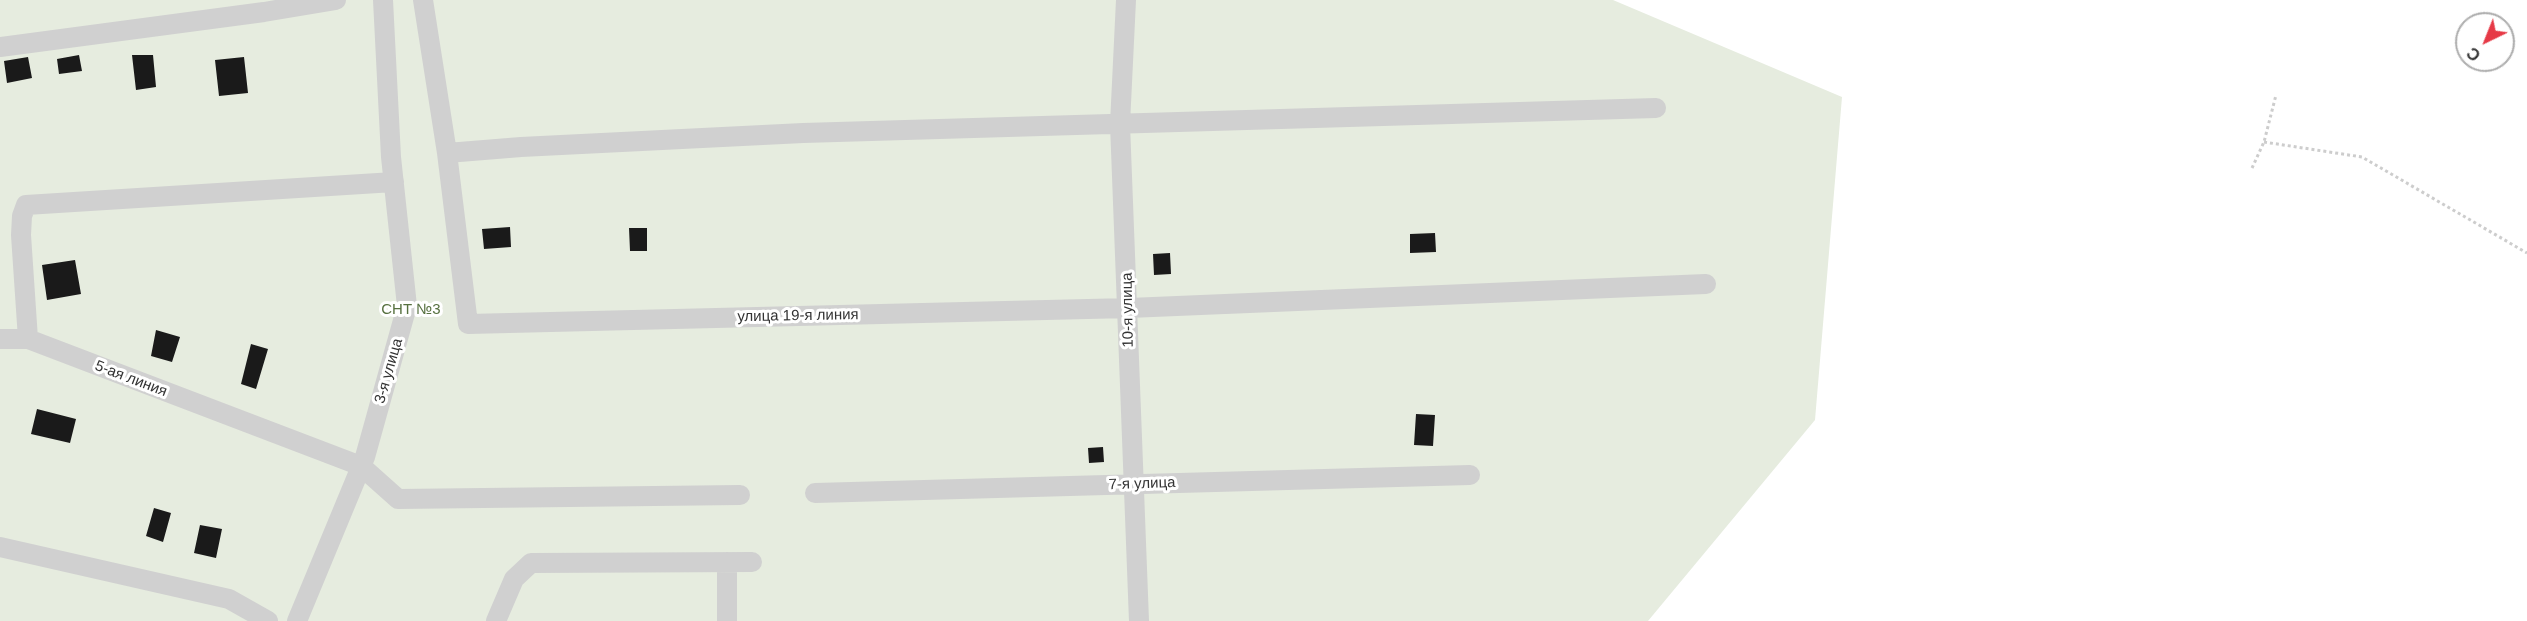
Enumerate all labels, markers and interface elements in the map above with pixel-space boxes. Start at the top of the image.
north arrow [2455,12,2515,72]
text: С [2464,44,2484,64]
street label: 10-я улица [1118,272,1138,348]
park label: СНТ №3 [381,301,441,319]
street label: улица 19-я линия [737,306,859,326]
street label: 3-я улица [371,336,407,406]
street label: 5-ая линия [92,357,170,401]
street label: 7-я улица [1108,474,1176,494]

